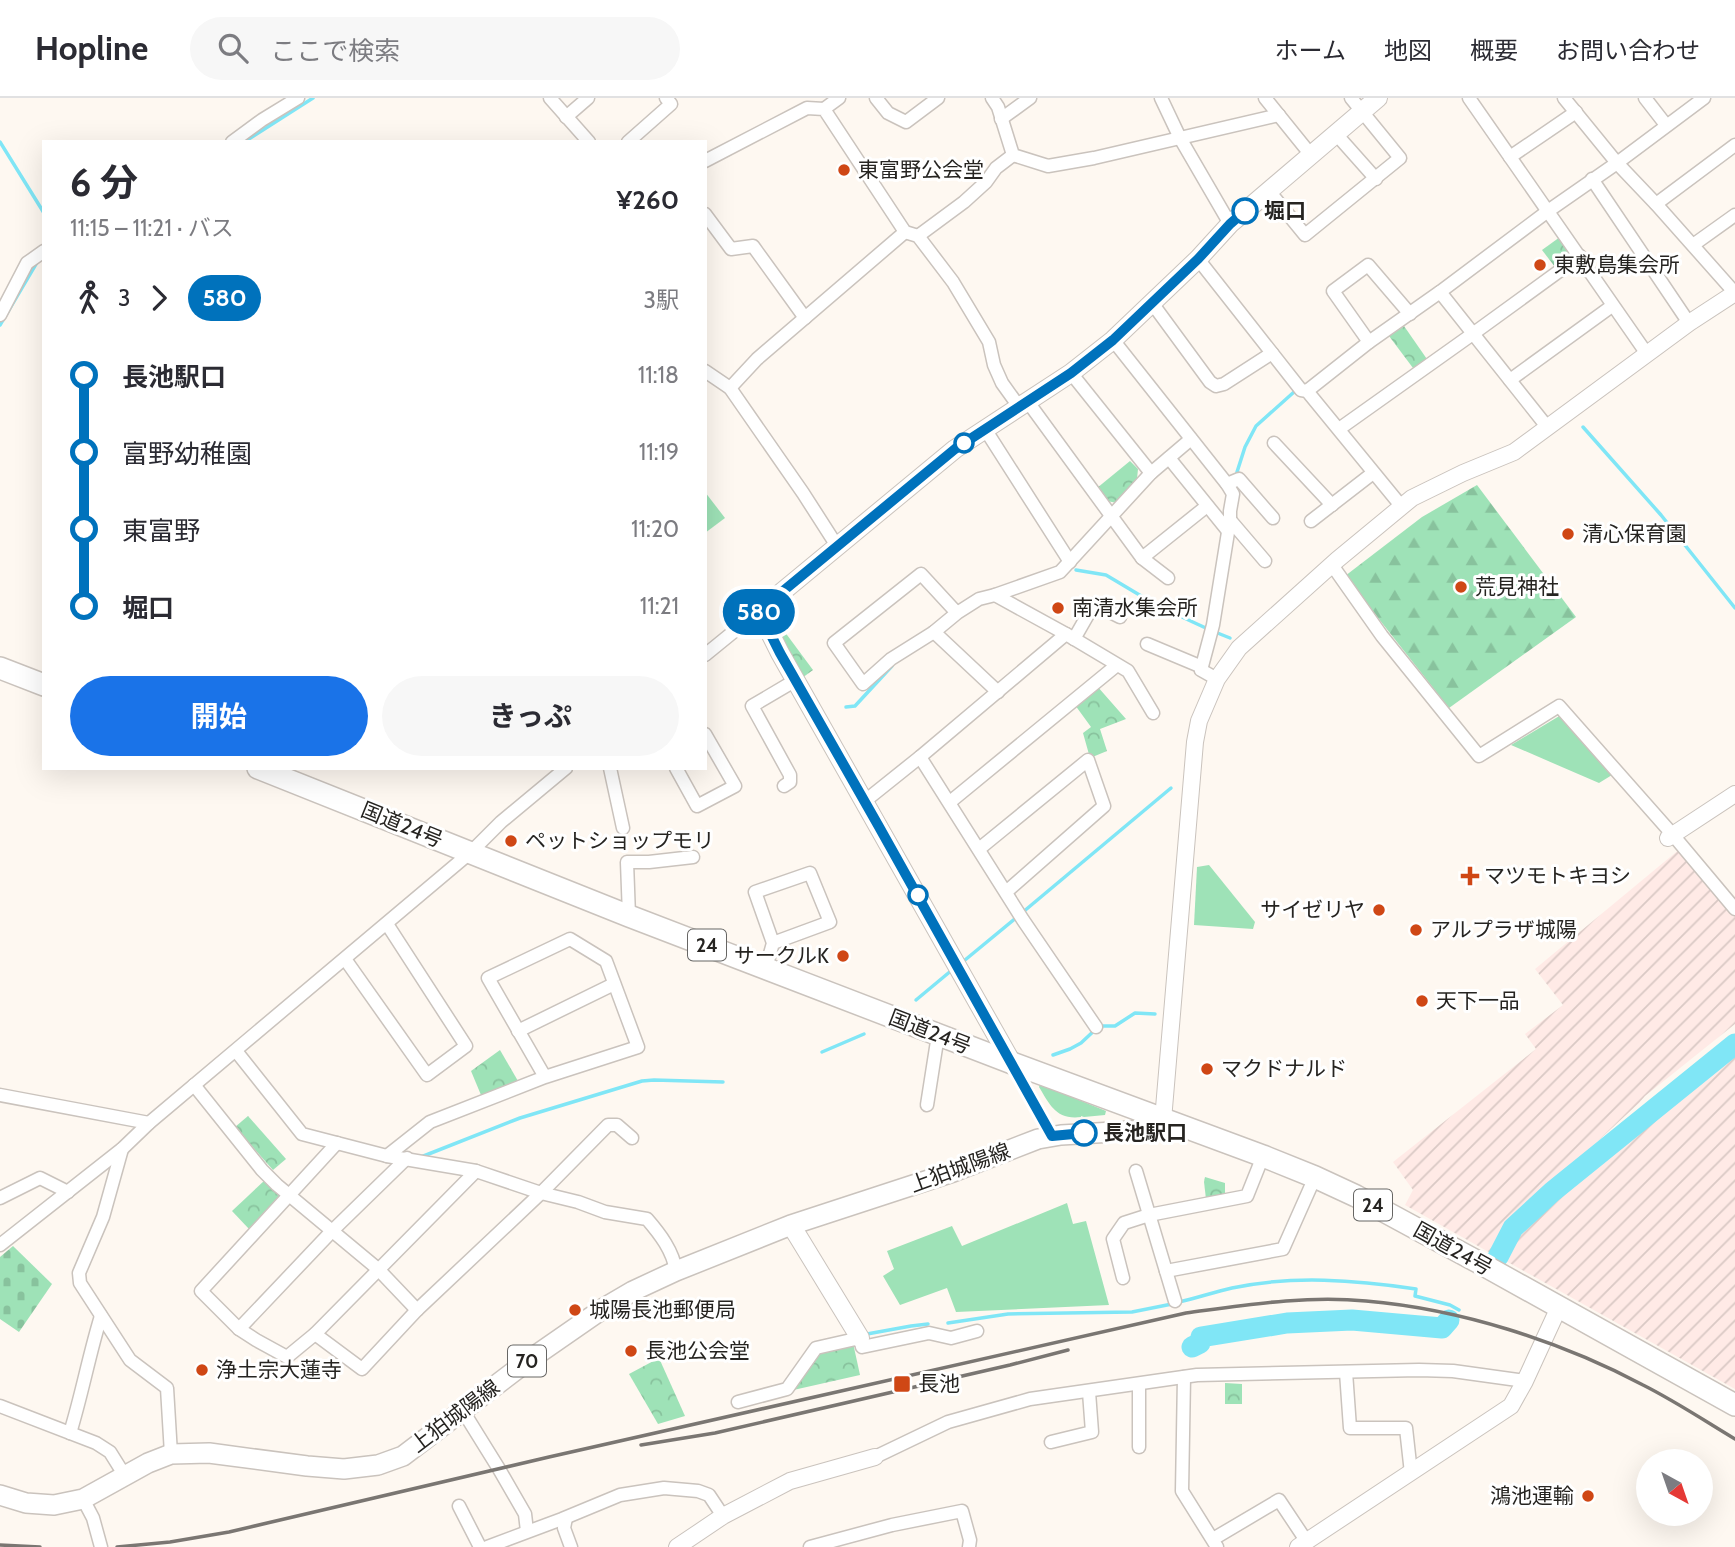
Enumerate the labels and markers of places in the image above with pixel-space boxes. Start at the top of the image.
place label: 東富野公会堂 [858,157,984,182]
marker: 東富野公会堂 [836,162,852,178]
marker: 堀口 [1232,198,1258,224]
place label: 堀口 [1264,198,1306,223]
place label: 東敷島集会所 [1554,252,1680,277]
marker: 東敷島集会所 [1532,257,1548,273]
unlabelled marker [954,433,974,453]
place label: 清心保育園 [1582,521,1687,546]
marker: 清心保育園 [1560,526,1576,542]
place label: 荒見神社 [1475,574,1559,599]
marker: 荒見神社 [1453,579,1469,595]
place label: 南清水集会所 [1072,595,1198,620]
marker: 南清水集会所 [1050,600,1066,616]
place label: ペットショップモリ [525,828,714,853]
marker: ペットショップモリ [503,833,519,849]
place label: マツモトキヨシ [1484,863,1631,888]
marker: マツモトキヨシ [1462,868,1478,884]
unlabelled marker [908,885,928,905]
place label: サイゼリヤ [1260,897,1365,922]
marker: サイゼリヤ [1371,902,1387,918]
place label: アルプラザ城陽 [1430,917,1577,942]
marker: アルプラザ城陽 [1408,922,1424,938]
place label: サークルK [734,943,829,968]
marker: サークルK [835,948,851,964]
place label: 天下一品 [1436,988,1520,1013]
marker: 天下一品 [1414,993,1430,1009]
place label: マクドナルド [1221,1056,1347,1081]
marker: マクドナルド [1199,1061,1215,1077]
marker: 長池駅口 [1071,1120,1097,1146]
place label: 長池駅口 [1103,1120,1187,1145]
place label: 城陽長池郵便局 [589,1297,736,1322]
marker: 城陽長池郵便局 [567,1302,583,1318]
place label: 長池公会堂 [645,1338,750,1363]
marker: 長池公会堂 [623,1343,639,1359]
place label: 浄土宗大蓮寺 [216,1357,342,1382]
marker: 浄土宗大蓮寺 [194,1362,210,1378]
place label: 長池 [918,1371,960,1396]
marker: 長池 [892,1374,912,1394]
place label: 鴻池運輸 [1490,1483,1574,1508]
marker: 鴻池運輸 [1580,1488,1596,1504]

